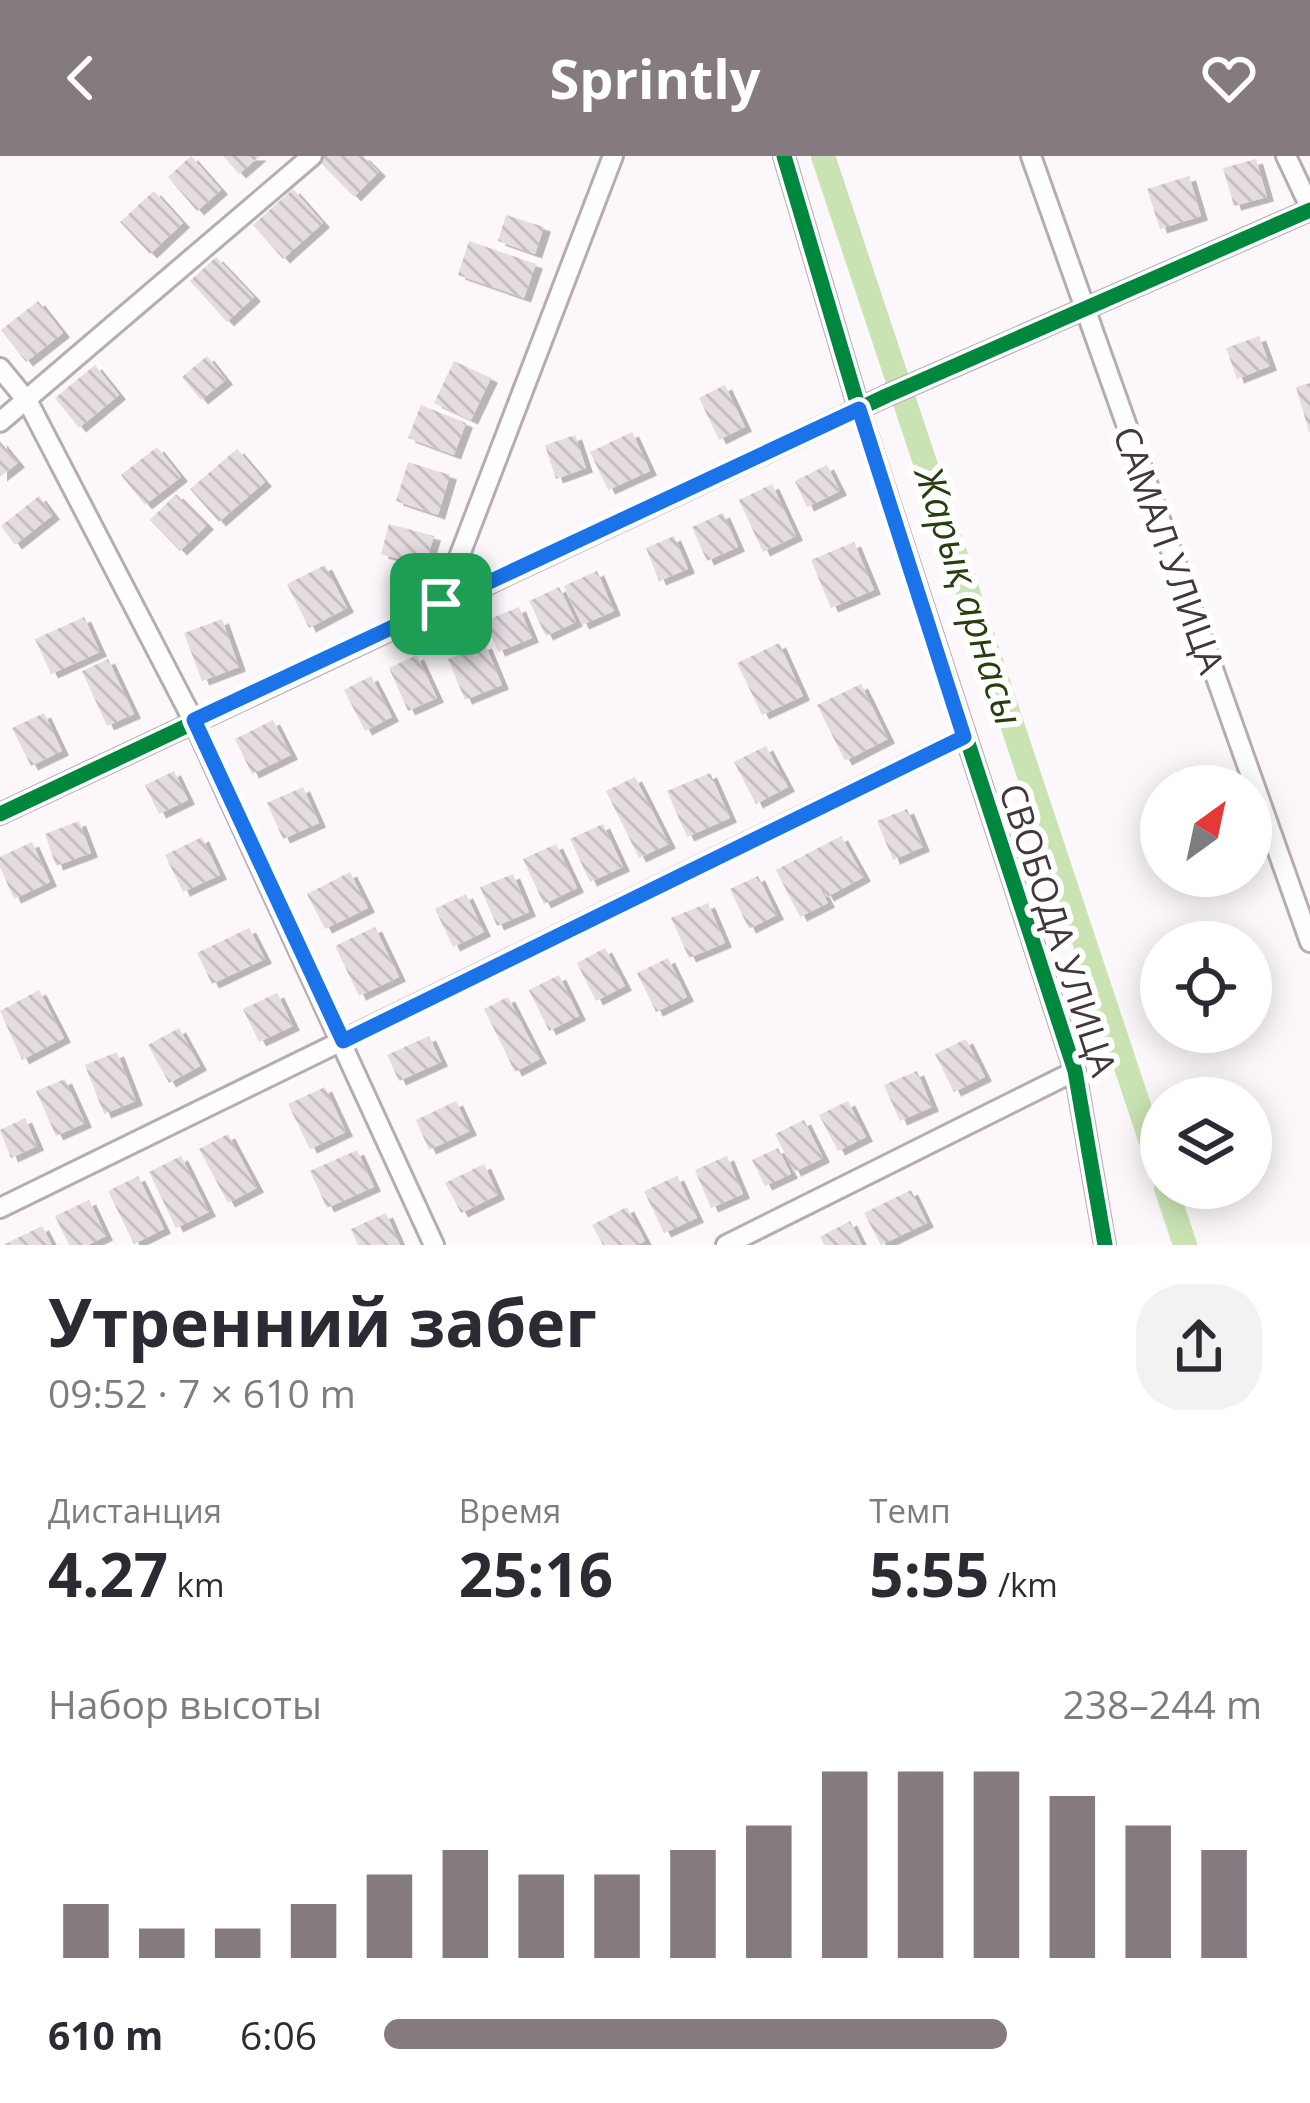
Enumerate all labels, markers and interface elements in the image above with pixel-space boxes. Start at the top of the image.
text: Sprintly [549,41,761,115]
icon: back [48,45,114,111]
icon: heart [1196,45,1262,111]
street label: САМАЛ УЛИЦА [1102,420,1237,680]
water label: Жарық арнасы [903,458,1037,732]
pin [390,553,492,655]
icon: arrive [408,571,474,637]
north arrow [1140,765,1272,897]
map controls [1140,765,1272,1209]
street label: СВОБОДА УЛИЦА [988,777,1129,1083]
button: locate [1140,921,1272,1053]
button: layers [1140,1077,1272,1209]
text: Утренний забег [48,1276,597,1366]
button: share [1136,1284,1262,1410]
text: 09:52 · 7 × 610 m [48,1366,356,1419]
text: Дистанция [48,1488,222,1533]
text: Время [459,1488,561,1533]
text: Темп [869,1488,951,1533]
text: 4.27 [48,1533,168,1615]
text: 25:16 [459,1533,613,1615]
text: 5:55 [869,1533,989,1615]
text: km [168,1562,225,1607]
text: /km [989,1562,1058,1607]
text: Набор высоты [48,1677,322,1730]
text: 238–244 m [1062,1677,1262,1730]
text: 610 m [48,2008,163,2061]
text: 6:06 [240,2008,317,2061]

